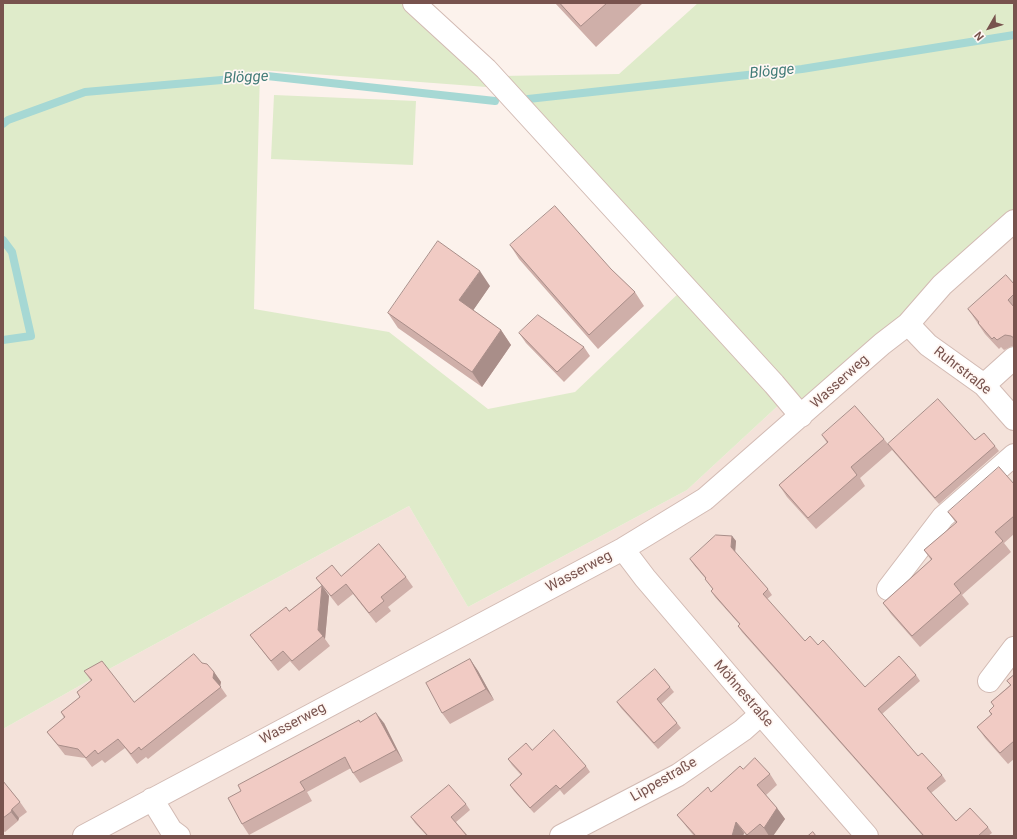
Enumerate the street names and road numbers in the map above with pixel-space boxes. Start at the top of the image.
street label: Ruhrstraße [930,343,994,399]
street label: Wasserweg [807,352,873,412]
street label: Wasserweg [543,548,615,596]
street label: Möhnestraße [710,657,776,731]
street label: Wasserweg [257,700,329,748]
street label: Lippestraße [628,754,700,806]

